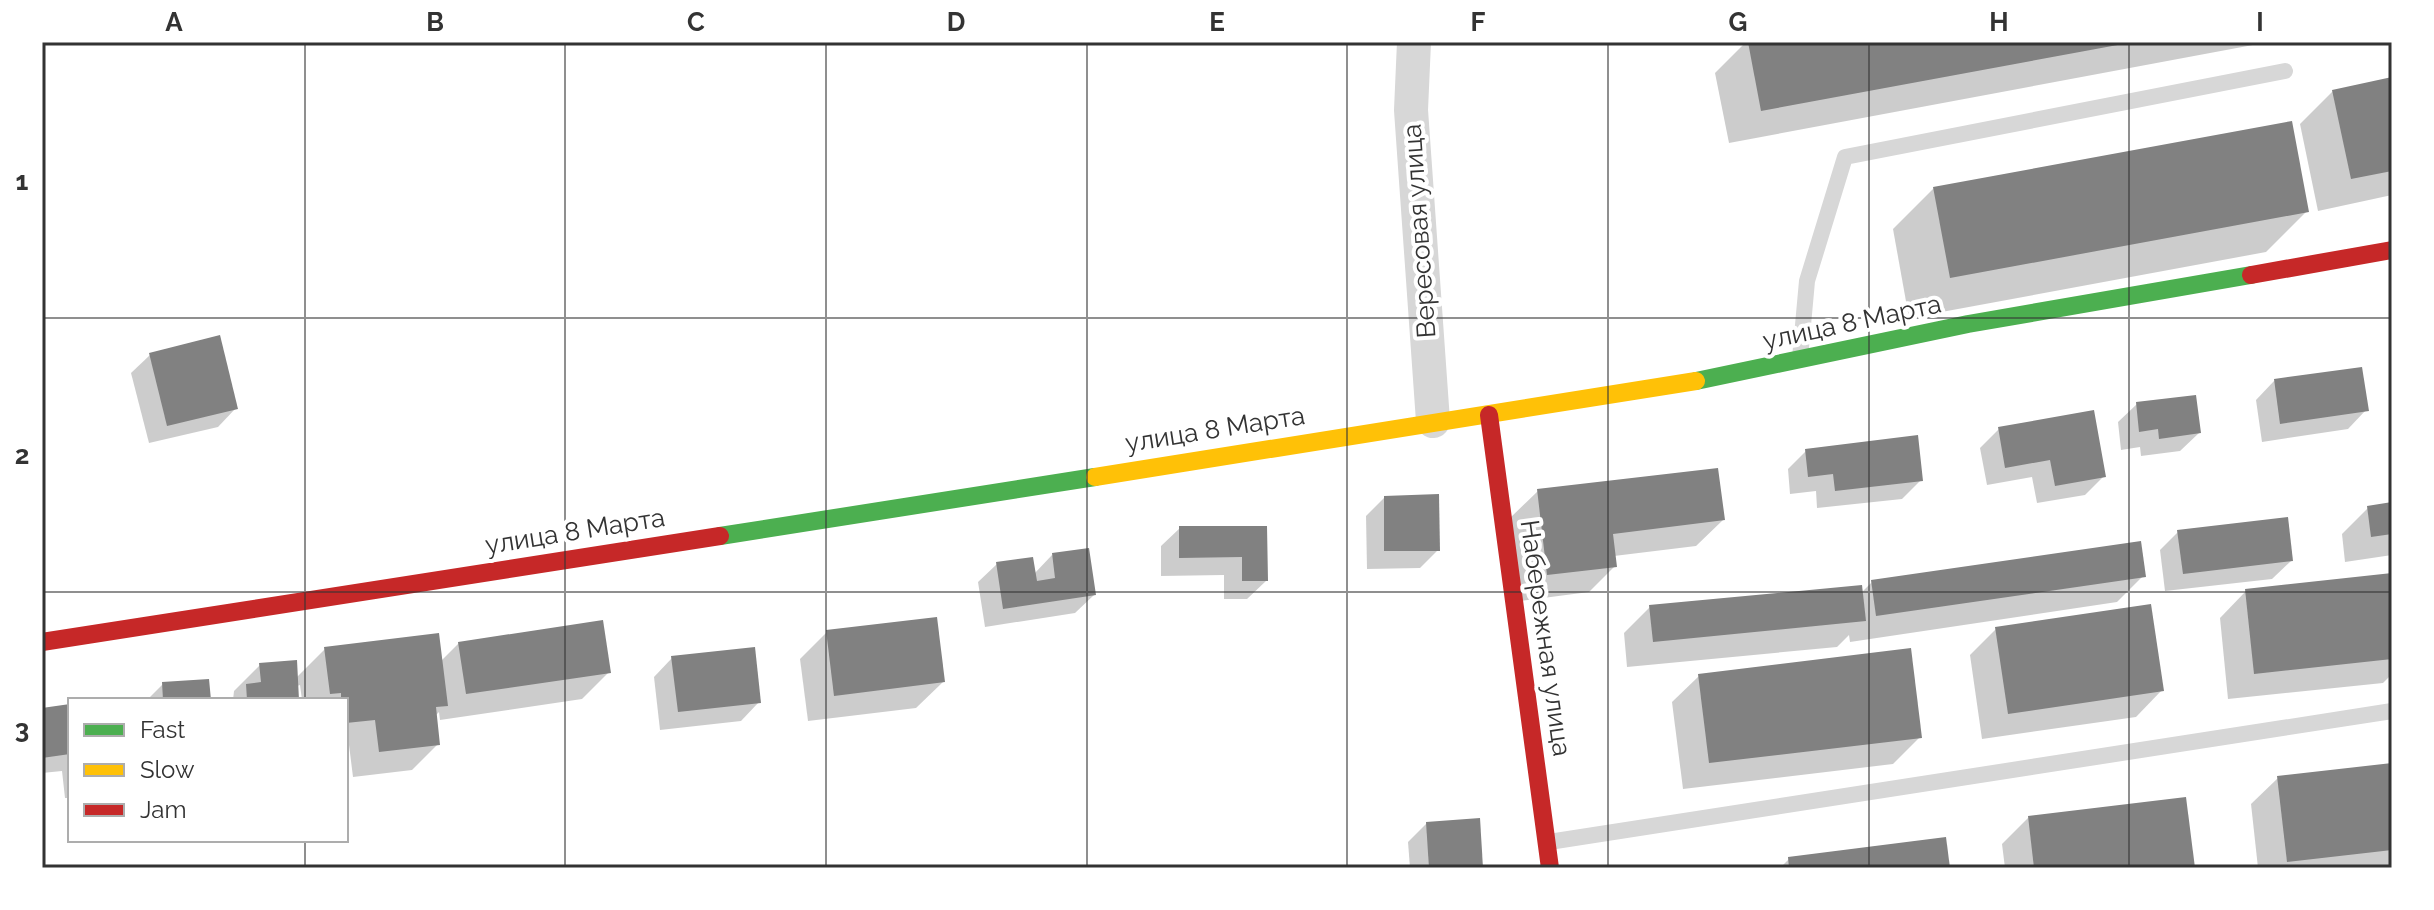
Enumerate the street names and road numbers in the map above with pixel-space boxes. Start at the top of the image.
street label: Вересовая улица [1397,123,1441,339]
street label: улица 8 Марта [1760,288,1944,356]
street label: улица 8 Марта [1123,400,1307,458]
street label: улица 8 Марта [483,502,667,560]
street label: Набережная улица [1515,518,1577,758]

